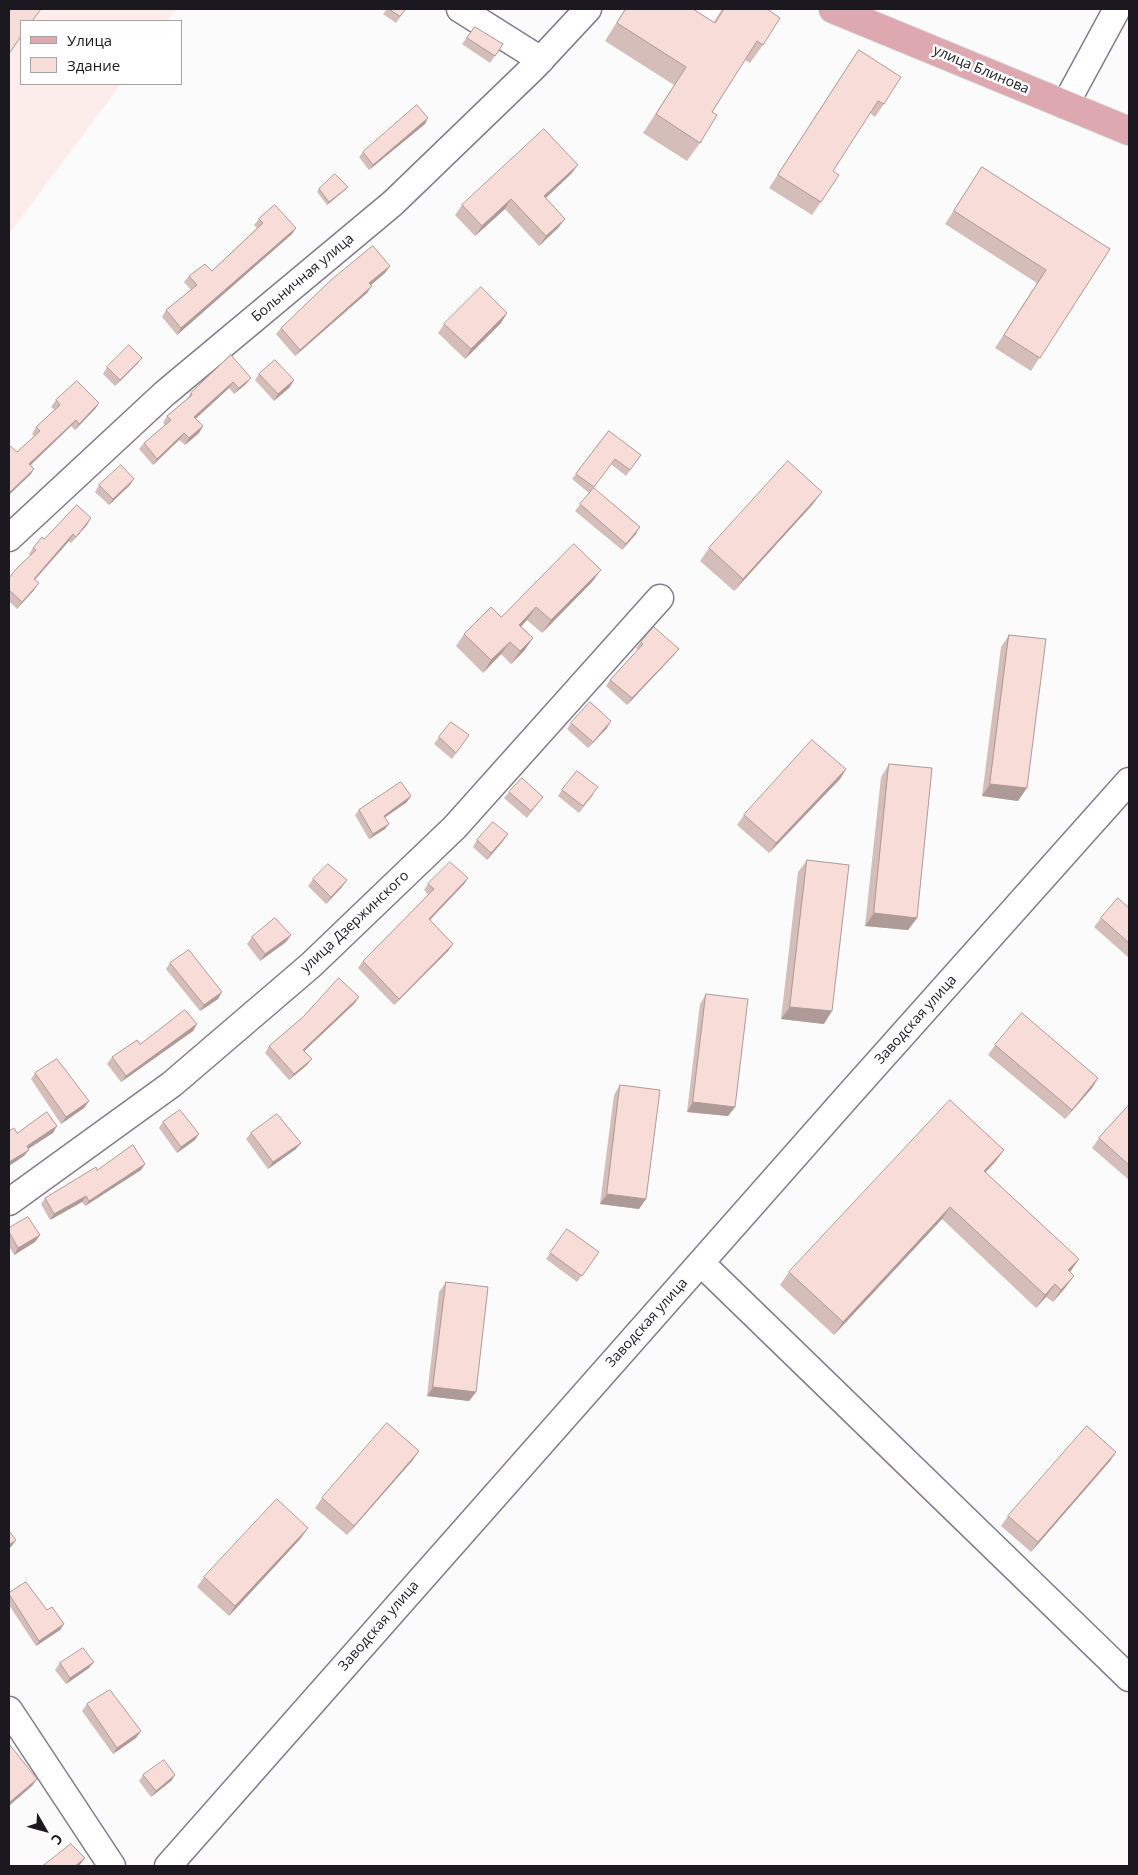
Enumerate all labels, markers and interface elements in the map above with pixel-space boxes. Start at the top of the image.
legend [20,20,182,85]
text: Улица [67,30,112,50]
street label: улица Блинова [930,42,1032,98]
text: Здание [67,55,120,75]
street label: Больничная улица [249,230,357,326]
street label: улица Дзержинского [297,868,413,976]
street label: Заводская улица [872,972,960,1068]
street label: Заводская улица [603,1275,691,1371]
street label: Заводская улица [335,1577,423,1675]
north arrow [20,1805,70,1855]
text: С [47,1830,67,1849]

